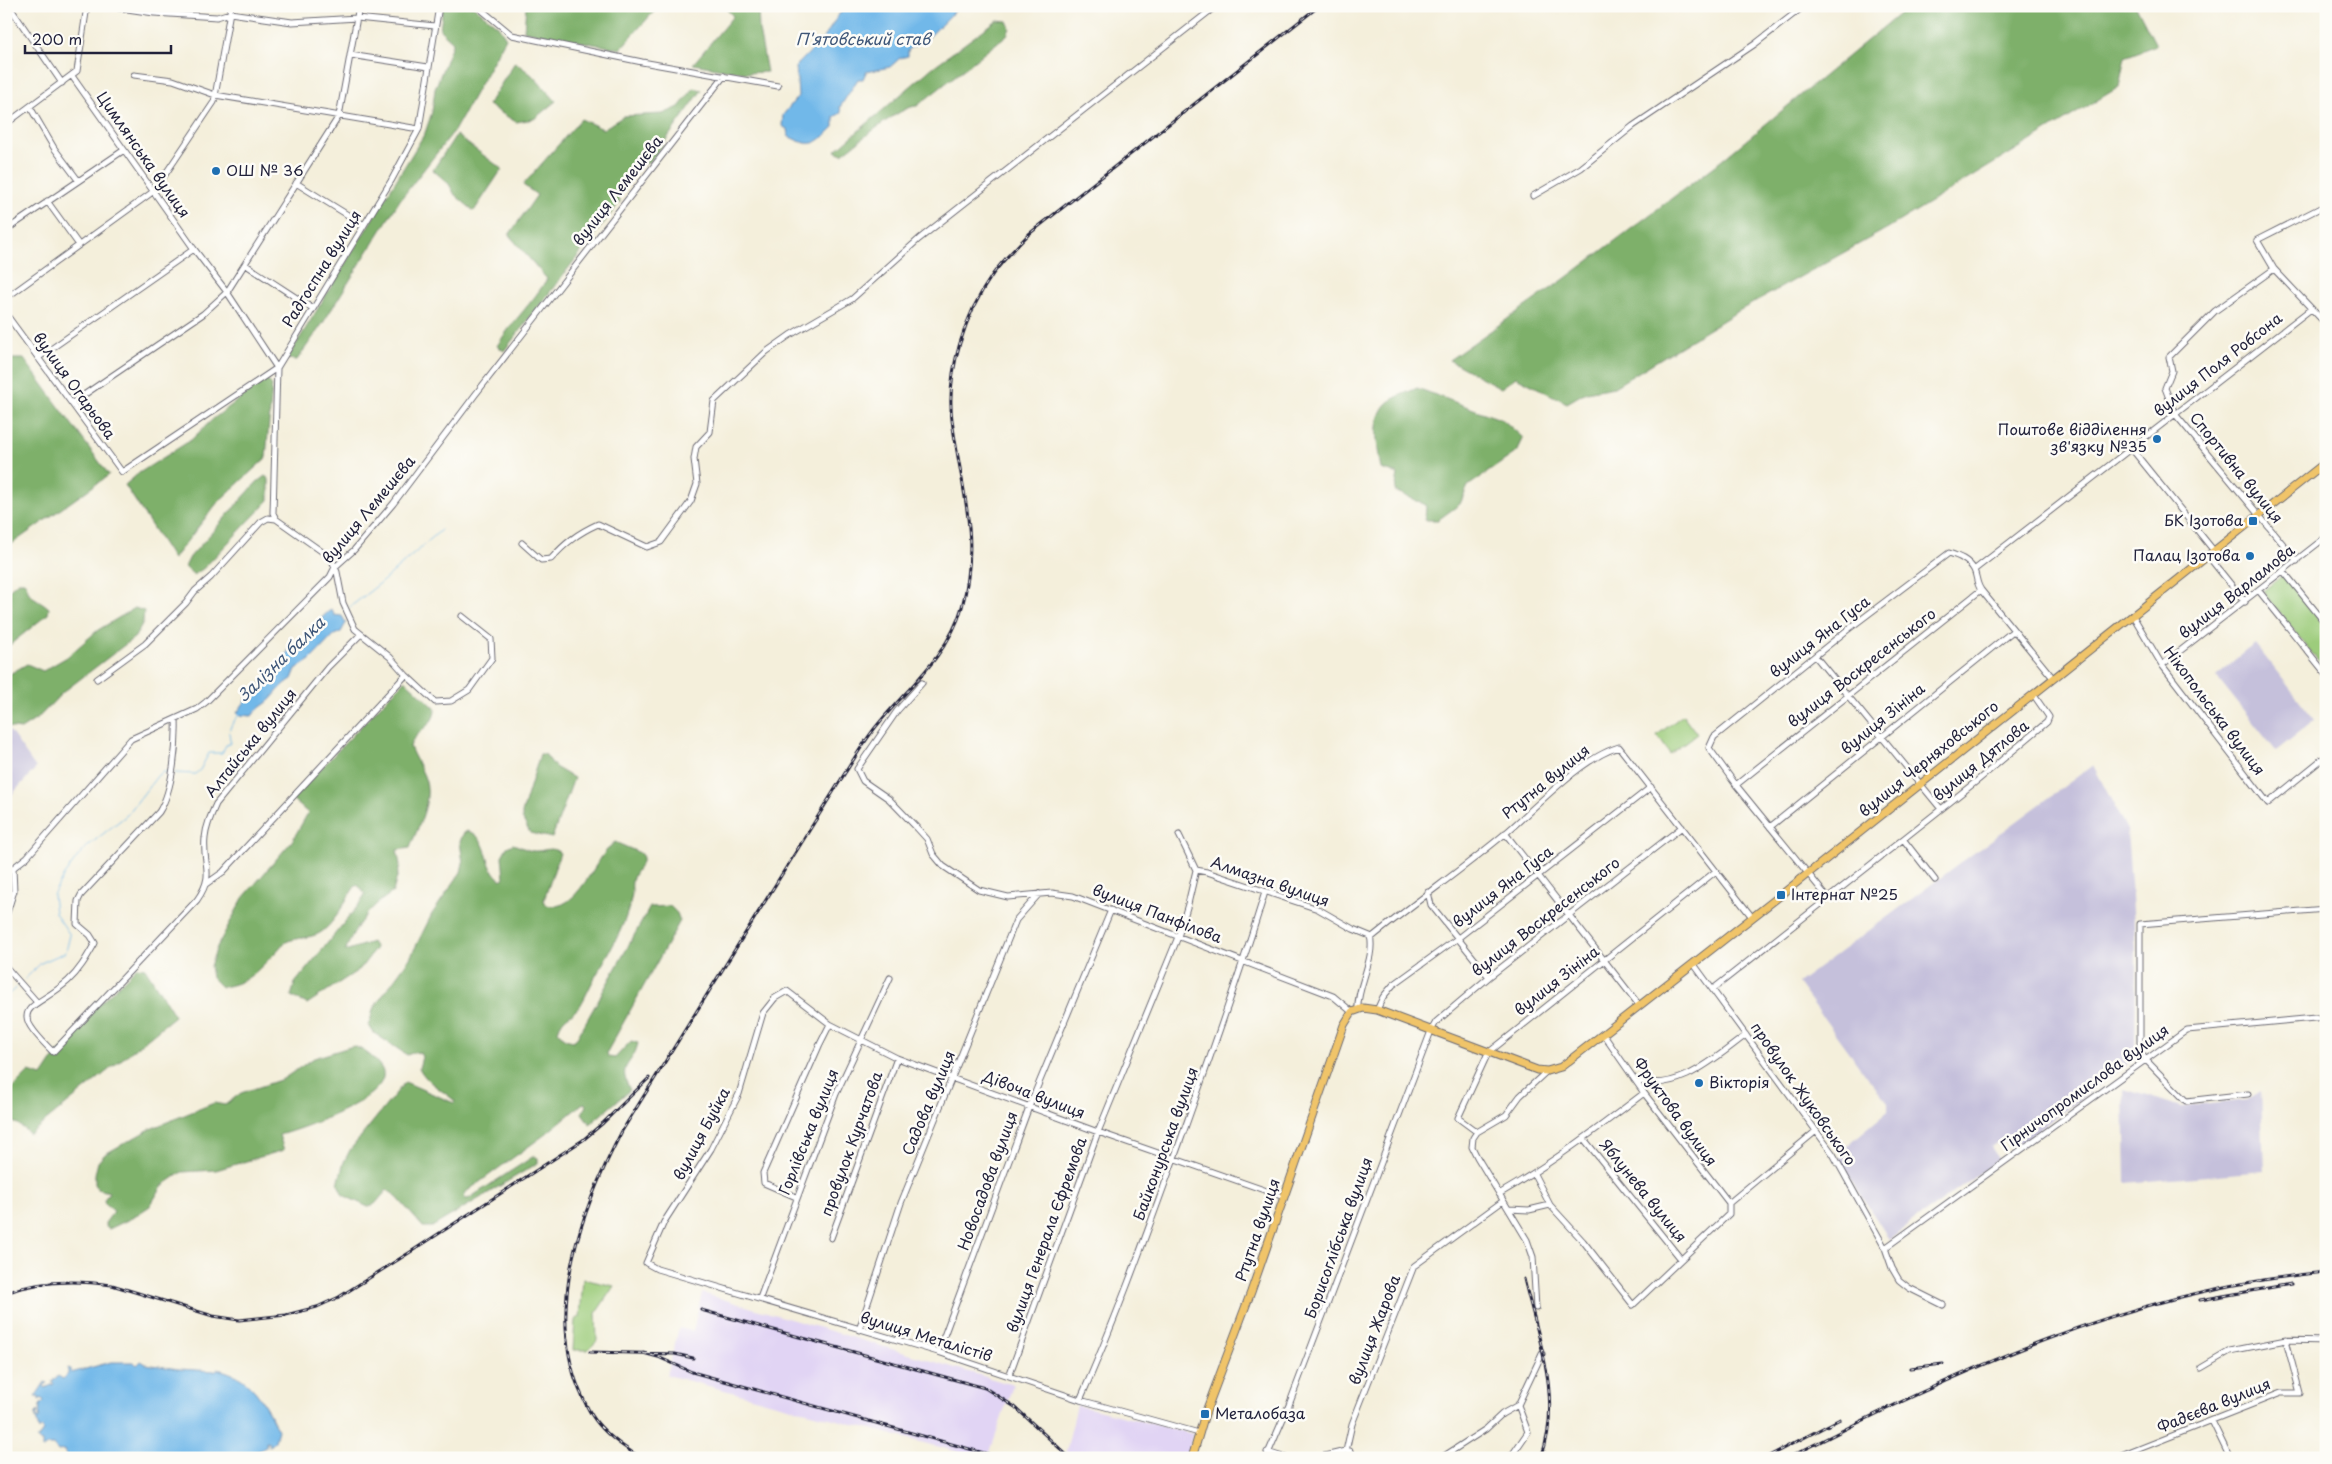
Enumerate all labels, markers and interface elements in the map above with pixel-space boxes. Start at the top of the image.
scale bar [25,22,171,54]
water label: П'ятовський став [796,26,933,50]
text: 200 m [32,27,82,50]
street label: Цимлянська вулиця [92,86,197,222]
street label: вулиця Лемешєва [566,129,668,250]
place label: ОШ № 36 [226,158,303,181]
marker: ОШ № 36 [210,165,222,177]
street label: Радгоспна вулиця [275,205,366,331]
street label: вулиця Поля Робсона [2148,306,2287,421]
street label: вулиця Огарьова [28,327,122,444]
street label: Спортивна вулиця [2185,406,2289,528]
place label: Поштове відділення зв'язку №35 [1998,417,2147,457]
marker: Поштове відділення зв'язку №35 [2151,433,2163,445]
street label: вулиця Лемешєва [316,450,420,568]
place label: БК Ізотова [2164,508,2244,531]
marker: БК Ізотова [2247,515,2259,527]
street label: вулиця Варламова [2173,538,2300,644]
place label: Палац Ізотова [2133,543,2241,566]
marker: Палац Ізотова [2244,550,2256,562]
street label: вулиця Яна Гуса [1764,589,1875,682]
street label: вулиця Воскресенського [1782,602,1940,732]
water label: Залізна балка [231,610,330,706]
street label: Нікопольська вулиця [2159,641,2271,780]
street label: вулиця Зініна [1835,676,1930,759]
street label: Алтайська вулиця [199,682,301,802]
street label: вулиця Черняховського [1853,694,2003,822]
street label: вулиця Дятлова [1927,713,2034,806]
street label: Ртутна вулиця [1496,738,1594,824]
street label: вулиця Яна Гуса [1447,839,1558,932]
street label: Алмазна вулиця [1208,850,1333,912]
street label: вулиця Воскресенського [1466,851,1624,981]
street label: вулиця Панфілова [1089,877,1226,948]
place label: Інтернат №25 [1791,882,1898,905]
marker: Інтернат №25 [1775,889,1787,901]
street label: вулиця Зініна [1509,939,1604,1020]
street label: провулок Жуковського [1746,1017,1863,1170]
street label: Гірничопромислова вулиця [1995,1018,2173,1156]
street label: Садова вулиця [895,1046,960,1158]
street label: Фруктова вулиця [1629,1052,1724,1170]
street label: Дівоча вулиця [979,1063,1089,1124]
street label: Байконурська вулиця [1126,1064,1203,1223]
street label: Горлівська вулиця [772,1065,843,1198]
street label: провулок Курчатова [814,1067,888,1219]
place label: Вікторія [1709,1070,1770,1093]
marker: Вікторія [1693,1077,1705,1089]
street label: вулиця Буйка [667,1082,735,1184]
street label: Новосадова вулиця [951,1108,1022,1253]
street label: вулиця Генерала Єфремова [999,1133,1092,1335]
street label: Яблунева вулиця [1595,1133,1693,1247]
street label: Борисоглібська вулиця [1298,1154,1377,1321]
street label: Ртутна вулиця [1228,1175,1285,1284]
street label: вулиця Жарова [1342,1270,1405,1388]
street label: вулиця Металістів [858,1305,996,1367]
street label: Фадєєва вулиця [2153,1371,2274,1438]
place label: Металобаза [1215,1401,1306,1424]
marker: Металобаза [1199,1408,1211,1420]

